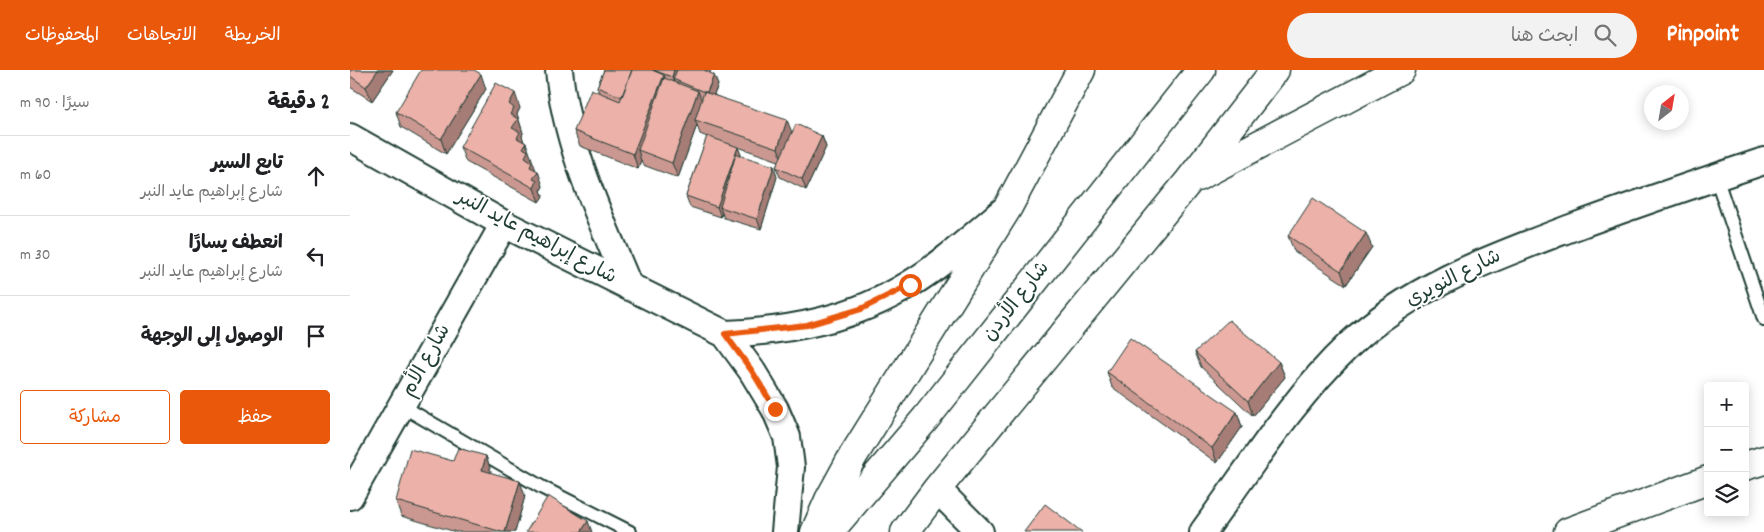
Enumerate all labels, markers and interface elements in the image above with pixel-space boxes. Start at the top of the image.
search box [1287,13,1637,58]
text: Pinpoint [1667,18,1739,52]
icon: search [1591,21,1619,49]
text: المحفوظات [25,24,99,49]
text: الاتجاهات [127,24,197,49]
text: الخريطة [225,24,281,49]
text: ابحث هنا [1511,24,1579,51]
north arrow [1644,85,1689,130]
text: 2 دقيقة [268,89,330,119]
text: سيرًا · 90 m [20,92,90,115]
text: تابع السير [211,151,283,178]
icon: ahead [302,162,330,190]
text: 60 m [20,164,51,187]
text: شارع إبراهيم عايد النبر [141,181,283,204]
street label: شارع إبراهيم عايد النبر [449,183,621,292]
text: انعطف يسارًا [189,231,283,258]
icon: left [302,242,330,270]
street label: شارع النويري [1402,243,1506,315]
text: 30 m [20,244,51,267]
street label: شارع الأردن [975,255,1057,348]
text: شارع إبراهيم عايد النبر [141,261,283,284]
route start [899,274,922,297]
street label: شارع الأم [394,319,458,402]
icon: arrive [302,322,330,350]
text: الوصول إلى الوجهة [141,324,283,351]
map controls [1704,382,1749,517]
button: + [1704,382,1749,427]
button: مشاركة [20,390,170,444]
button: حفظ [180,390,330,444]
route end [764,398,787,421]
button: − [1704,427,1749,472]
button: layers [1704,472,1749,517]

